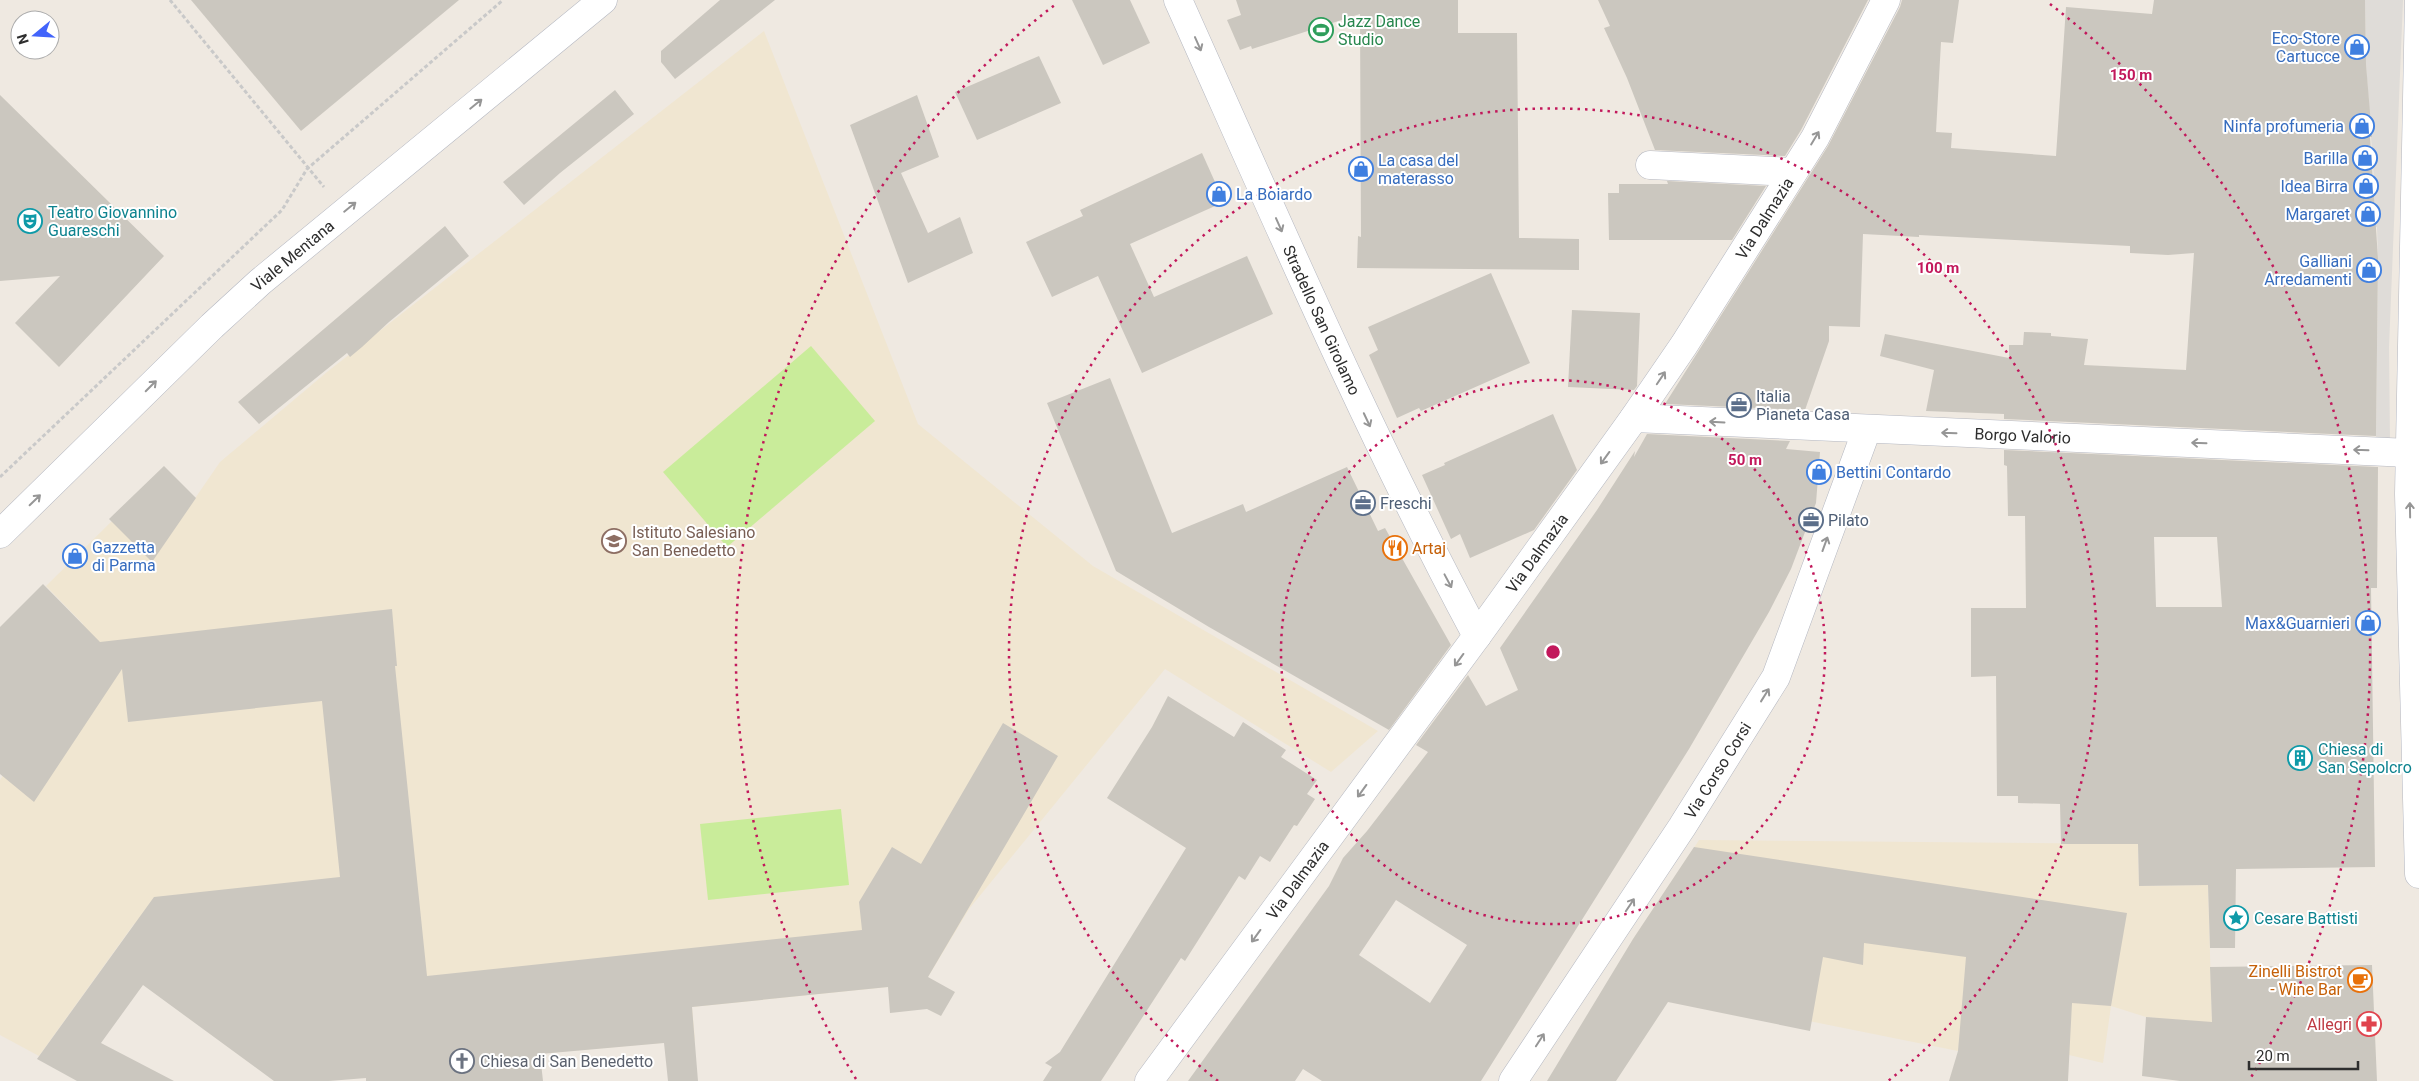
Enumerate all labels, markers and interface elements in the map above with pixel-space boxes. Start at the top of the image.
north arrow [10,10,60,60]
place label: Jazz Dance Studio [1338,12,1420,49]
sports icon: Jazz Dance Studio [1308,17,1334,43]
place label: Eco-Store Cartucce [2272,29,2340,66]
text: N [13,32,32,46]
shop icon: Eco-Store Cartucce [2344,34,2370,60]
one-way arrow [1193,36,1203,51]
text: 150 m [2110,66,2152,84]
one-way arrow [469,99,482,110]
shop icon: Ninfa profumeria [2349,113,2375,139]
place label: Ninfa profumeria [2223,117,2344,136]
one-way arrow [1810,131,1820,145]
shop icon: Barilla [2352,145,2378,171]
place label: Barilla [2304,149,2348,168]
place label: La casa del materasso [1378,151,1459,188]
shop icon: La casa del materasso [1348,156,1374,182]
shop icon: Idea Birra [2353,173,2379,199]
street label: Via Dalmazia [1731,174,1797,263]
place label: Idea Birra [2280,177,2348,196]
shop icon: La Boiardo [1206,181,1232,207]
place label: La Boiardo [1236,185,1312,204]
shop icon: Margaret [2355,201,2381,227]
one-way arrow [343,202,356,213]
place label: Teatro Giovannino Guareschi [48,203,177,240]
place label: Margaret [2285,205,2350,224]
theatre icon: Teatro Giovannino Guareschi [17,208,43,234]
street label: Viale Mentana [247,216,338,295]
one-way arrow [1274,217,1284,232]
street label: Stradello San Girolamo [1279,242,1365,398]
place label: Galliani Arredamenti [2264,252,2352,289]
shop icon: Galliani Arredamenti [2356,257,2382,283]
text: 100 m [1917,259,1959,277]
one-way arrow [1656,371,1666,385]
one-way arrow [145,380,157,392]
place label: Italia Pianeta Casa [1756,387,1850,424]
office icon: Italia Pianeta Casa [1726,392,1752,418]
one-way arrow [1363,413,1373,428]
one-way arrow [1709,418,1725,427]
street label: Borgo Valorio [1974,424,2071,447]
one-way arrow [1941,428,1957,437]
one-way arrow [2191,439,2207,448]
one-way arrow [2354,446,2370,455]
one-way arrow [1600,451,1610,465]
text: 50 m [1728,451,1762,469]
shop icon: Bettini Contardo [1806,459,1832,485]
place label: Bettini Contardo [1836,463,1951,482]
office icon: Freschi [1350,490,1376,516]
one-way arrow [29,494,41,506]
place label: Freschi [1380,494,1432,513]
one-way arrow [2405,502,2415,518]
office icon: Pilato [1798,507,1824,533]
street label: Via Dalmazia [1502,510,1572,596]
place label: Pilato [1828,511,1869,530]
place label: Istituto Salesiano San Benedetto [632,523,755,560]
school or university icon: Istituto Salesiano San Benedetto [601,528,627,554]
restaurant icon: Artaj [1382,535,1408,561]
one-way arrow [1821,537,1830,552]
place label: Gazzetta di Parma [92,538,156,575]
place label: Artaj [1412,539,1446,558]
shop icon: Gazzetta di Parma [62,543,88,569]
one-way arrow [1443,574,1453,589]
shop icon: Max&Guarnieri [2355,610,2381,636]
place label: Max&Guarnieri [2245,614,2350,633]
centre of rings [1544,643,1562,661]
one-way arrow [1454,653,1464,667]
one-way arrow [1761,688,1771,702]
street label: Via Corso Corsi [1680,719,1755,822]
place label: Chiesa di San Sepolcro [2318,740,2412,777]
building icon: Chiesa di San Sepolcro [2287,745,2313,771]
one-way arrow [1357,784,1368,797]
street label: Via Dalmazia [1262,837,1333,923]
one-way arrow [1625,898,1635,912]
place icon: Cesare Battisti [2223,905,2249,931]
place label: Cesare Battisti [2254,909,2358,928]
one-way arrow [1250,929,1261,942]
place label: Zinelli Bistrot - Wine Bar [2249,962,2343,999]
cafe icon: Zinelli Bistrot - Wine Bar [2347,967,2373,993]
pharmacy icon: Allegri [2356,1011,2382,1037]
place label: Allegri [2307,1015,2352,1034]
one-way arrow [1535,1034,1545,1048]
scale bar [2249,1038,2358,1070]
text: 20 m [2256,1047,2290,1065]
church icon: Chiesa di San Benedetto [449,1048,475,1074]
place label: Chiesa di San Benedetto [480,1052,653,1071]

